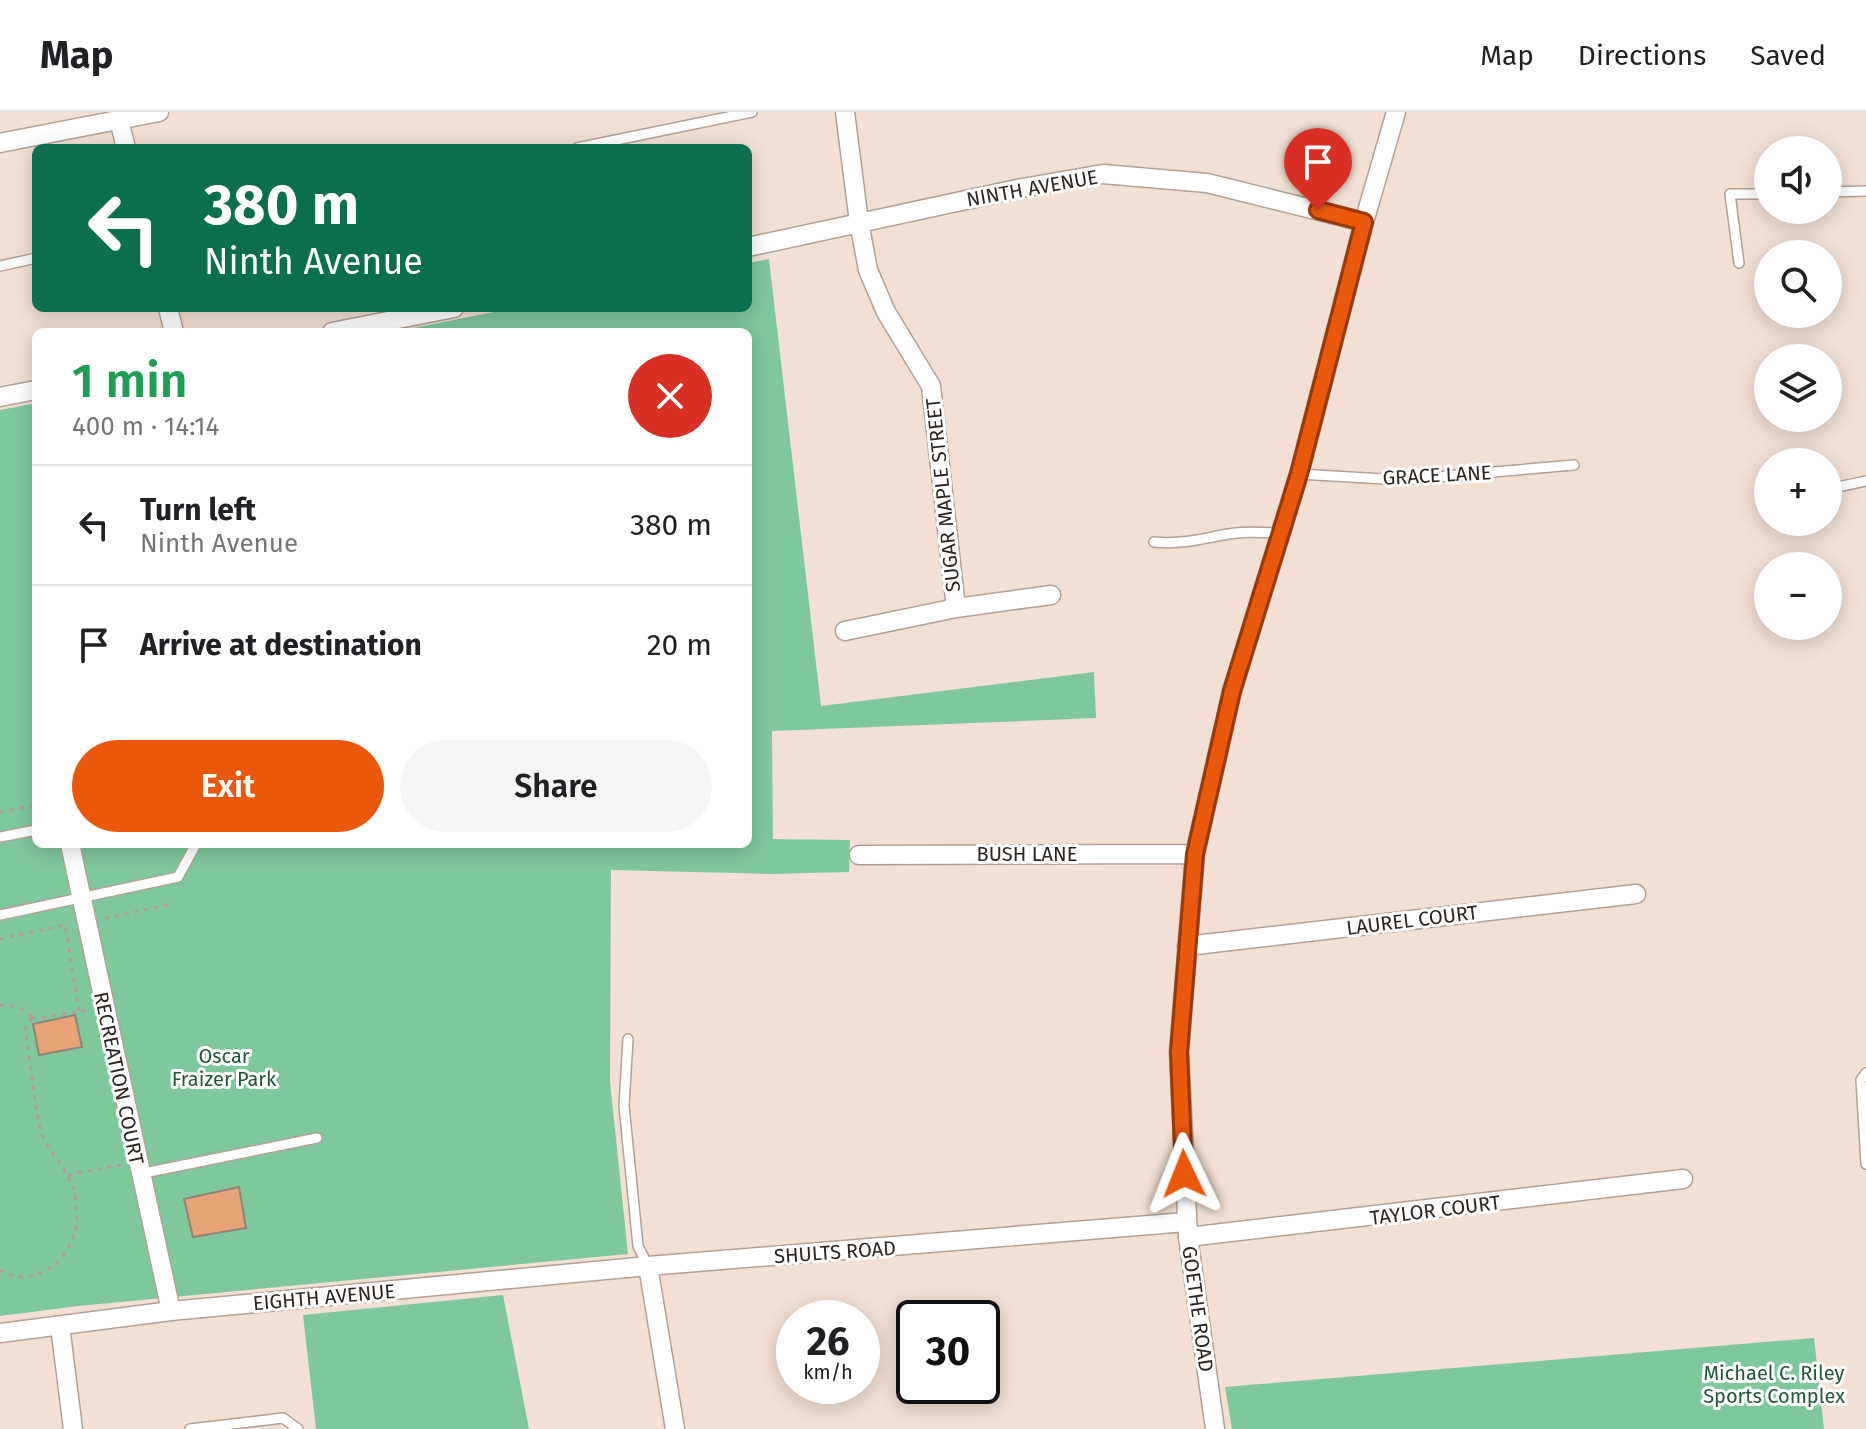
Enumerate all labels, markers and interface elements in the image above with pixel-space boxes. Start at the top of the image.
text: Map [40,32,113,78]
text: Map [1480,39,1534,72]
text: Directions [1578,39,1706,72]
text: Saved [1750,39,1826,72]
pin [1284,128,1352,210]
map controls [1754,136,1842,640]
button: sound [1754,136,1842,224]
icon: arrive [1296,140,1340,184]
street label: NINTH AVENUE [964,165,1100,211]
text: 380 m [204,172,359,239]
icon: left [72,176,176,280]
text: Ninth Avenue [204,240,423,284]
button: search [1754,240,1842,328]
button: layers [1754,344,1842,432]
text: 1 min [72,352,188,410]
button: close [628,354,712,438]
street label: SUGAR MAPLE STREET [921,396,965,593]
text: 400 m · 14:14 [72,411,219,442]
button: + [1754,448,1842,536]
street label: GRACE LANE [1382,460,1492,490]
text: Turn left [140,492,256,528]
icon: left [72,503,116,547]
text: 380 m [630,507,712,543]
text: Ninth Avenue [140,528,298,559]
button: − [1754,552,1842,640]
icon: arrive [72,623,116,667]
text: Arrive at destination [140,627,422,663]
text: 20 m [647,627,712,663]
button: Exit [72,740,384,832]
button: Share [400,740,712,832]
street label: BUSH LANE [977,842,1077,866]
street label: LAUREL COURT [1345,900,1480,940]
street label: RECREATION COURT [89,989,149,1167]
park label: Oscar Fraizer Park [172,1044,277,1091]
position arrow [1142,1132,1226,1216]
street label: TAYLOR COURT [1369,1190,1502,1230]
street label: SHULTS ROAD [773,1236,897,1268]
street label: GOETHE ROAD [1177,1244,1219,1374]
street label: EIGHTH AVENUE [252,1279,396,1315]
speed limit sign: 30 [896,1300,1000,1404]
text: 26 [806,1318,850,1366]
text: km/h [803,1360,853,1384]
park label: Michael C. Riley Sports Complex [1703,1361,1845,1408]

